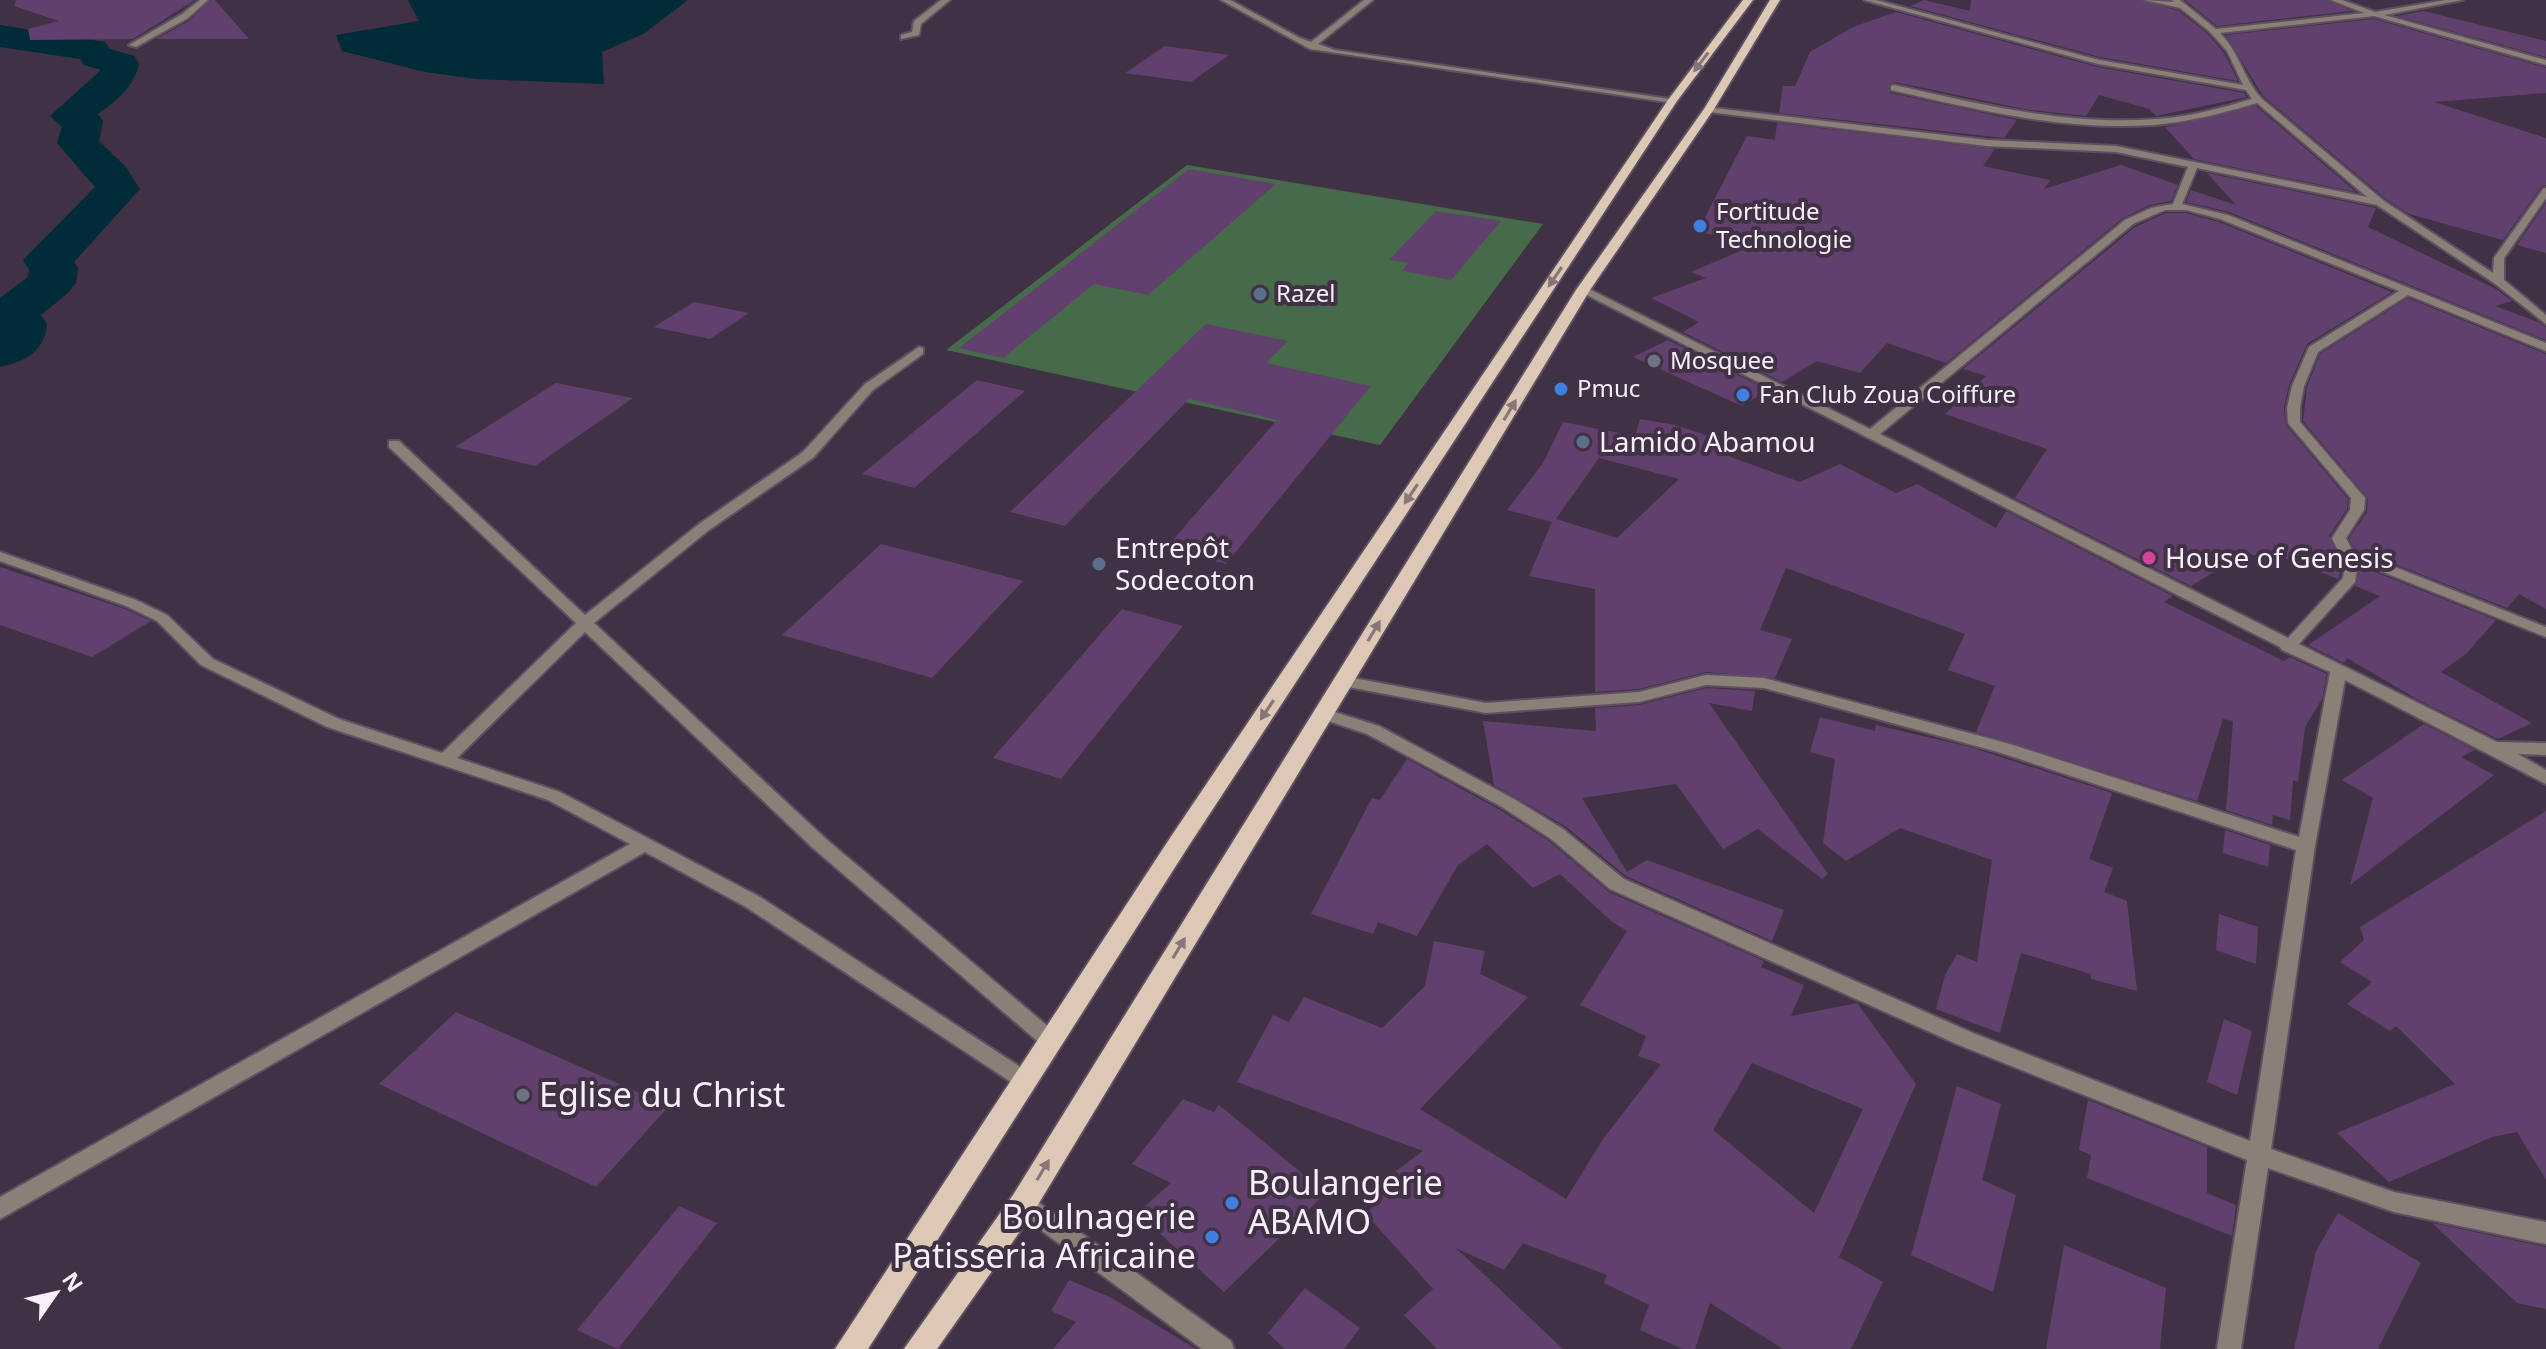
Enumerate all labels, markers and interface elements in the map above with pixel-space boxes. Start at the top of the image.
one-way arrow [1693,52,1709,72]
place label: Fortitude Technologie [1716,194,1852,255]
marker: Fortitude Technologie [1691,217,1709,235]
one-way arrow [1548,267,1563,288]
place label: Razel [1276,276,1335,309]
marker: Razel [1251,285,1269,303]
place label: Mosquee [1670,343,1774,376]
marker: Mosquee [1645,352,1663,370]
place label: Pmuc [1577,371,1640,404]
place label: Fan Club Zoua Coiffure [1759,377,2016,410]
marker: Pmuc [1552,380,1570,398]
marker: Fan Club Zoua Coiffure [1734,386,1752,404]
one-way arrow [1502,399,1516,421]
place label: Lamido Abamou [1599,422,1815,460]
marker: Lamido Abamou [1574,433,1592,451]
one-way arrow [1404,483,1419,504]
place label: Entrepôt Sodecoton [1115,528,1255,598]
place label: House of Genesis [2165,538,2394,576]
marker: House of Genesis [2140,549,2158,567]
marker: Entrepôt Sodecoton [1090,555,1108,573]
one-way arrow [1366,620,1381,643]
one-way arrow [1260,699,1274,721]
one-way arrow [1171,937,1185,959]
place label: Eglise du Christ [539,1071,785,1117]
marker: Eglise du Christ [514,1086,532,1104]
one-way arrow [1036,1159,1050,1181]
place label: Boulangerie ABAMO [1248,1159,1443,1244]
place label: Boulnagerie Patisseria Africaine [892,1193,1196,1278]
marker: Boulangerie ABAMO [1223,1194,1241,1212]
marker: Boulnagerie Patisseria Africaine [1203,1228,1221,1246]
north arrow [16,1253,96,1333]
text: N [56,1265,91,1297]

